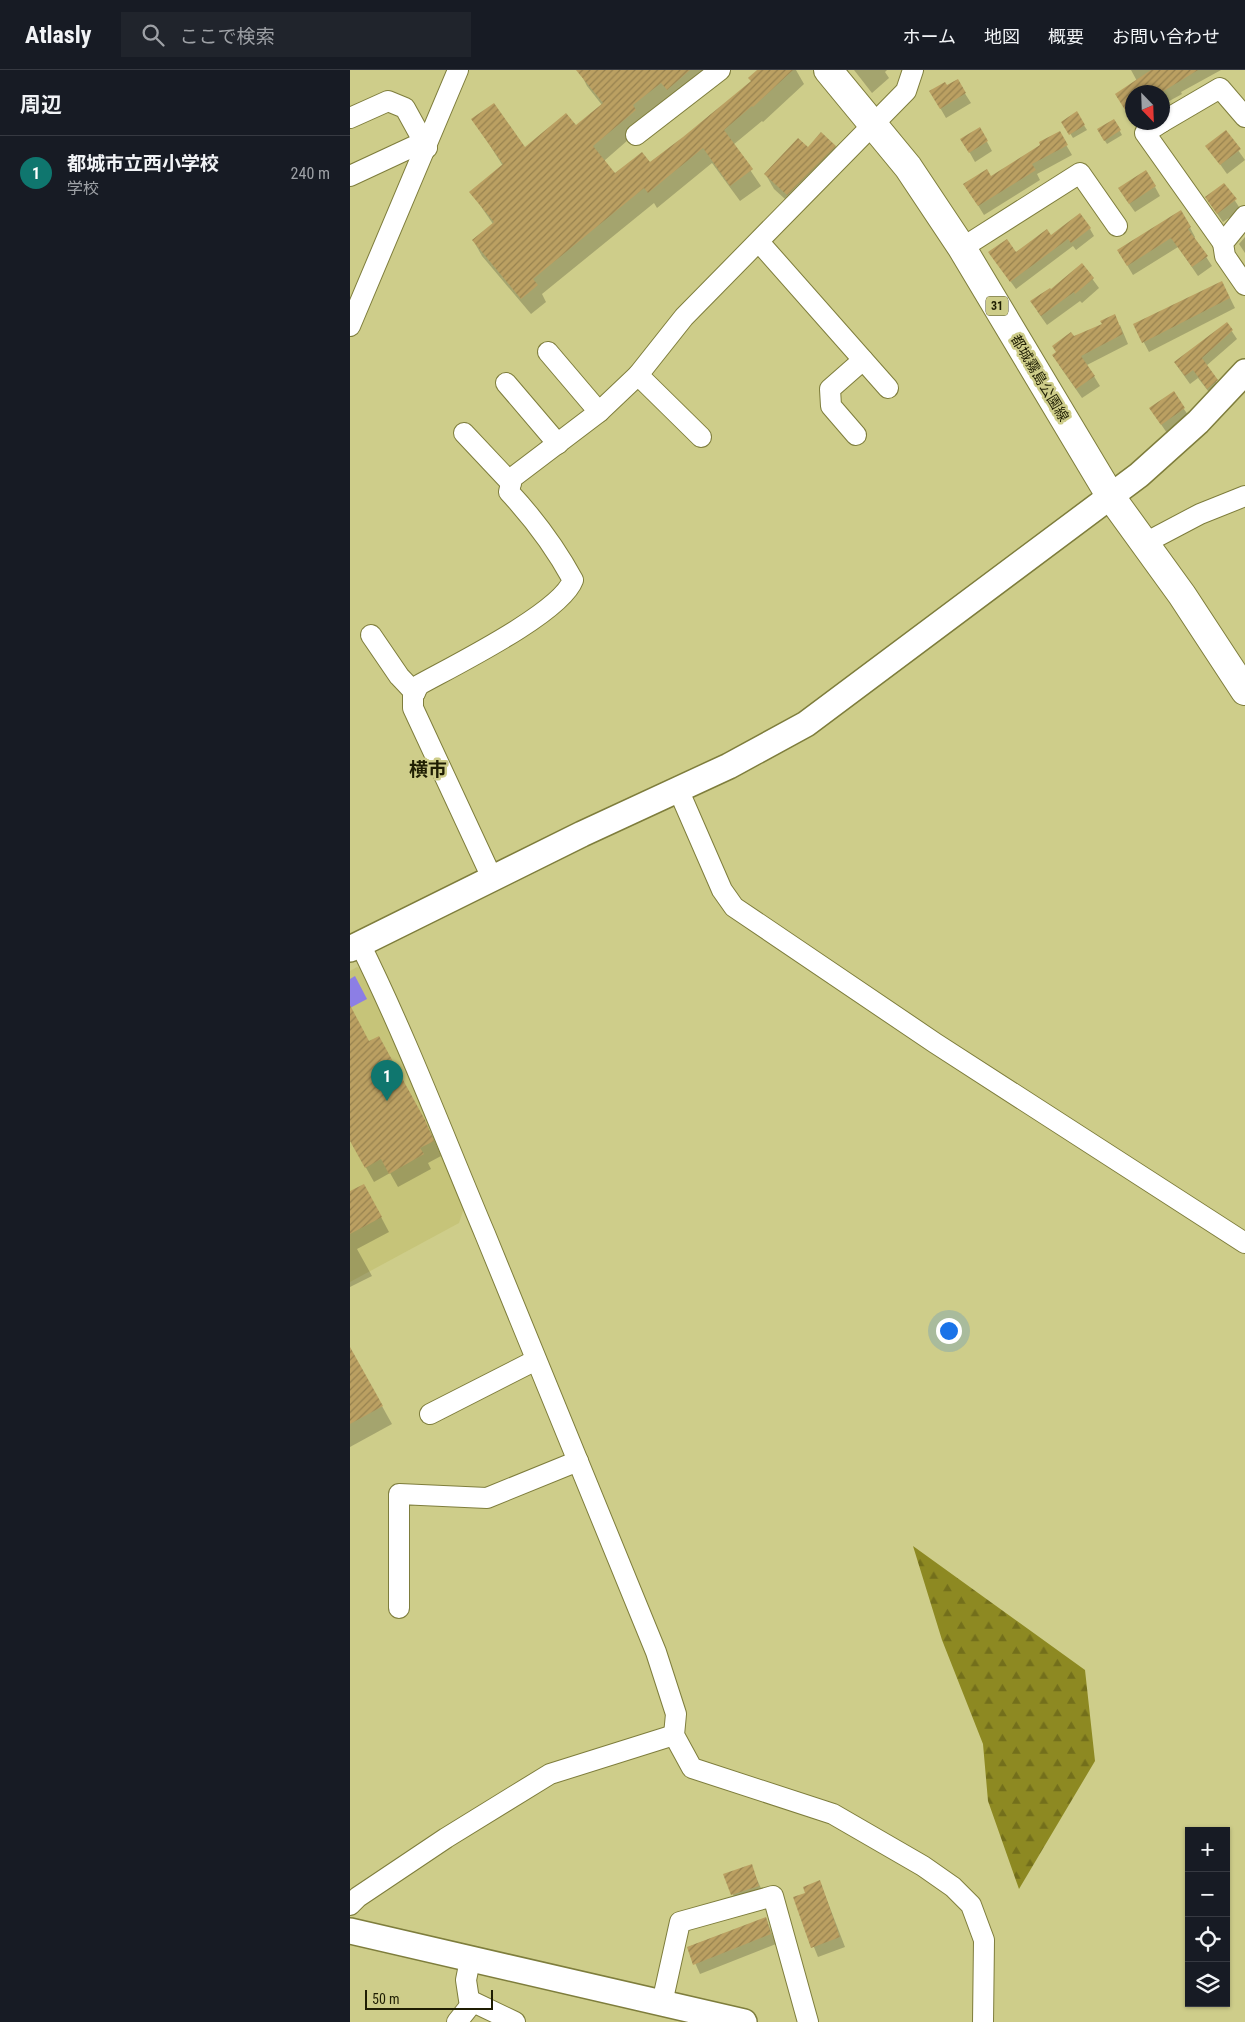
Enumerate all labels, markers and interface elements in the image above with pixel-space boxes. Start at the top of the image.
search box [121,12,471,57]
text: Atlasly [25,21,91,49]
icon: search [139,21,167,49]
text: ここで検索 [179,25,275,48]
text: ホーム [903,26,956,47]
text: 地図 [984,26,1020,47]
text: 概要 [1048,26,1084,47]
text: お問い合わせ [1112,26,1220,47]
north arrow [1125,85,1170,130]
text: 周辺 [20,93,62,117]
text: 都城市立西小学校 [67,152,219,175]
text: 1 [32,164,40,183]
text: 240 m [291,164,330,183]
text: 学校 [67,179,99,198]
road number: 31 [986,297,1008,316]
street label: 都城霧島公園線 [1008,332,1072,424]
district label: 横市 [409,758,447,781]
pin: 1 [371,1060,403,1101]
your location [936,1318,962,1344]
map controls [1185,1827,1230,2007]
button: + [1185,1827,1230,1872]
button: − [1185,1872,1230,1917]
button: locate [1185,1917,1230,1962]
button: layers [1185,1962,1230,2007]
scale bar [365,1987,492,2010]
text: 50 m [372,1991,400,2007]

